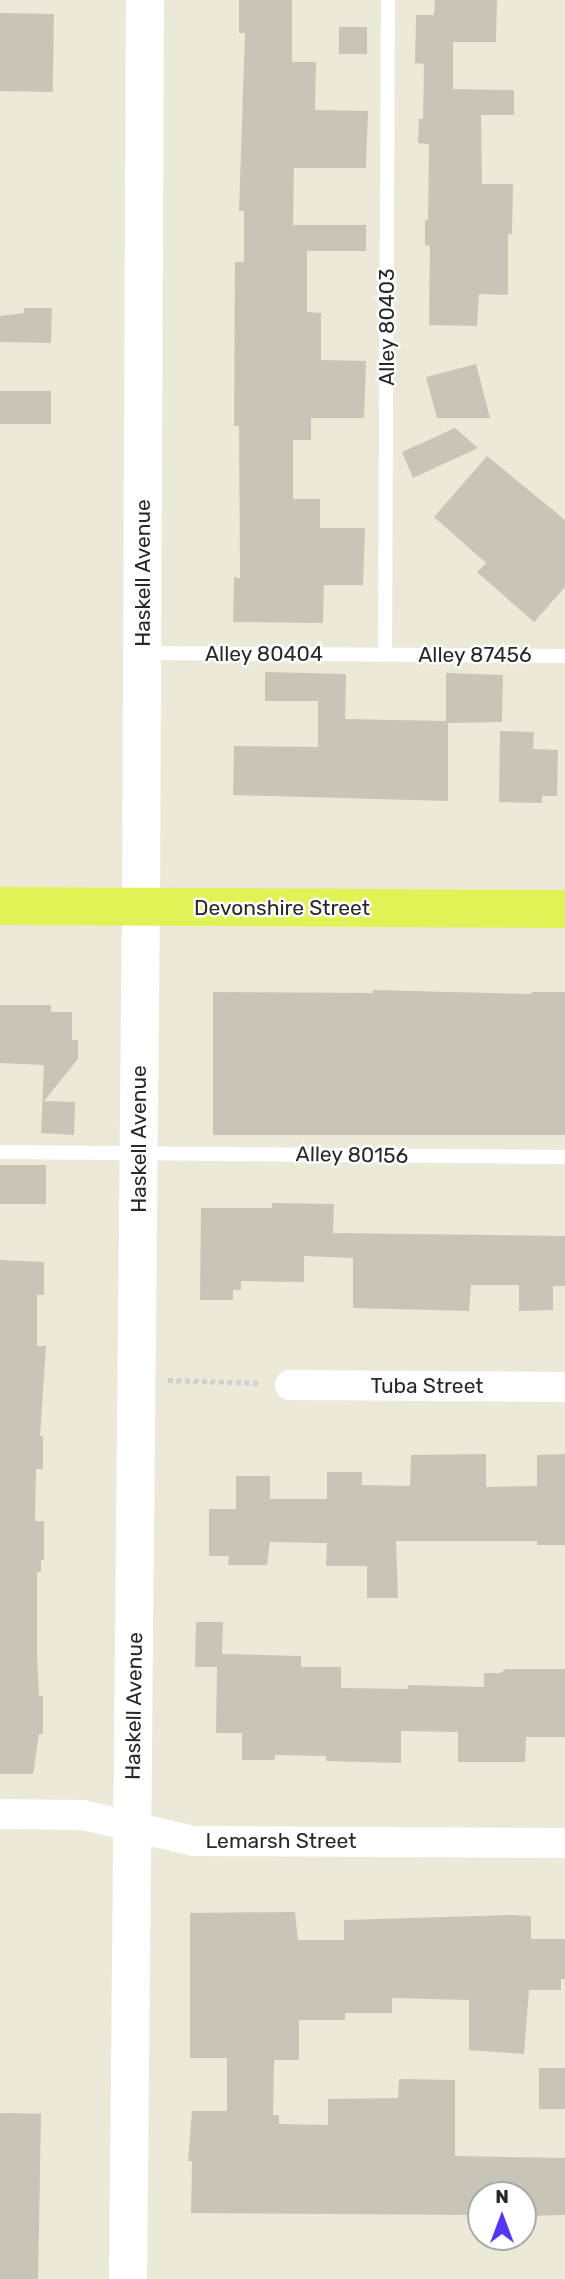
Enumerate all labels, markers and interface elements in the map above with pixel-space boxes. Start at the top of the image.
street label: Alley 80403 [374,268,400,386]
street label: Haskell Avenue [130,499,156,647]
street label: Alley 80404 [205,641,323,667]
street label: Alley 87456 [418,642,532,668]
street label: Devonshire Street [194,895,370,921]
street label: Haskell Avenue [126,1065,152,1213]
street label: Alley 80156 [295,1141,409,1169]
street label: Tuba Street [370,1373,484,1399]
street label: Haskell Avenue [120,1632,148,1780]
street label: Lemarsh Street [206,1828,356,1854]
north arrow [467,2181,537,2251]
text: N [495,2185,509,2208]

